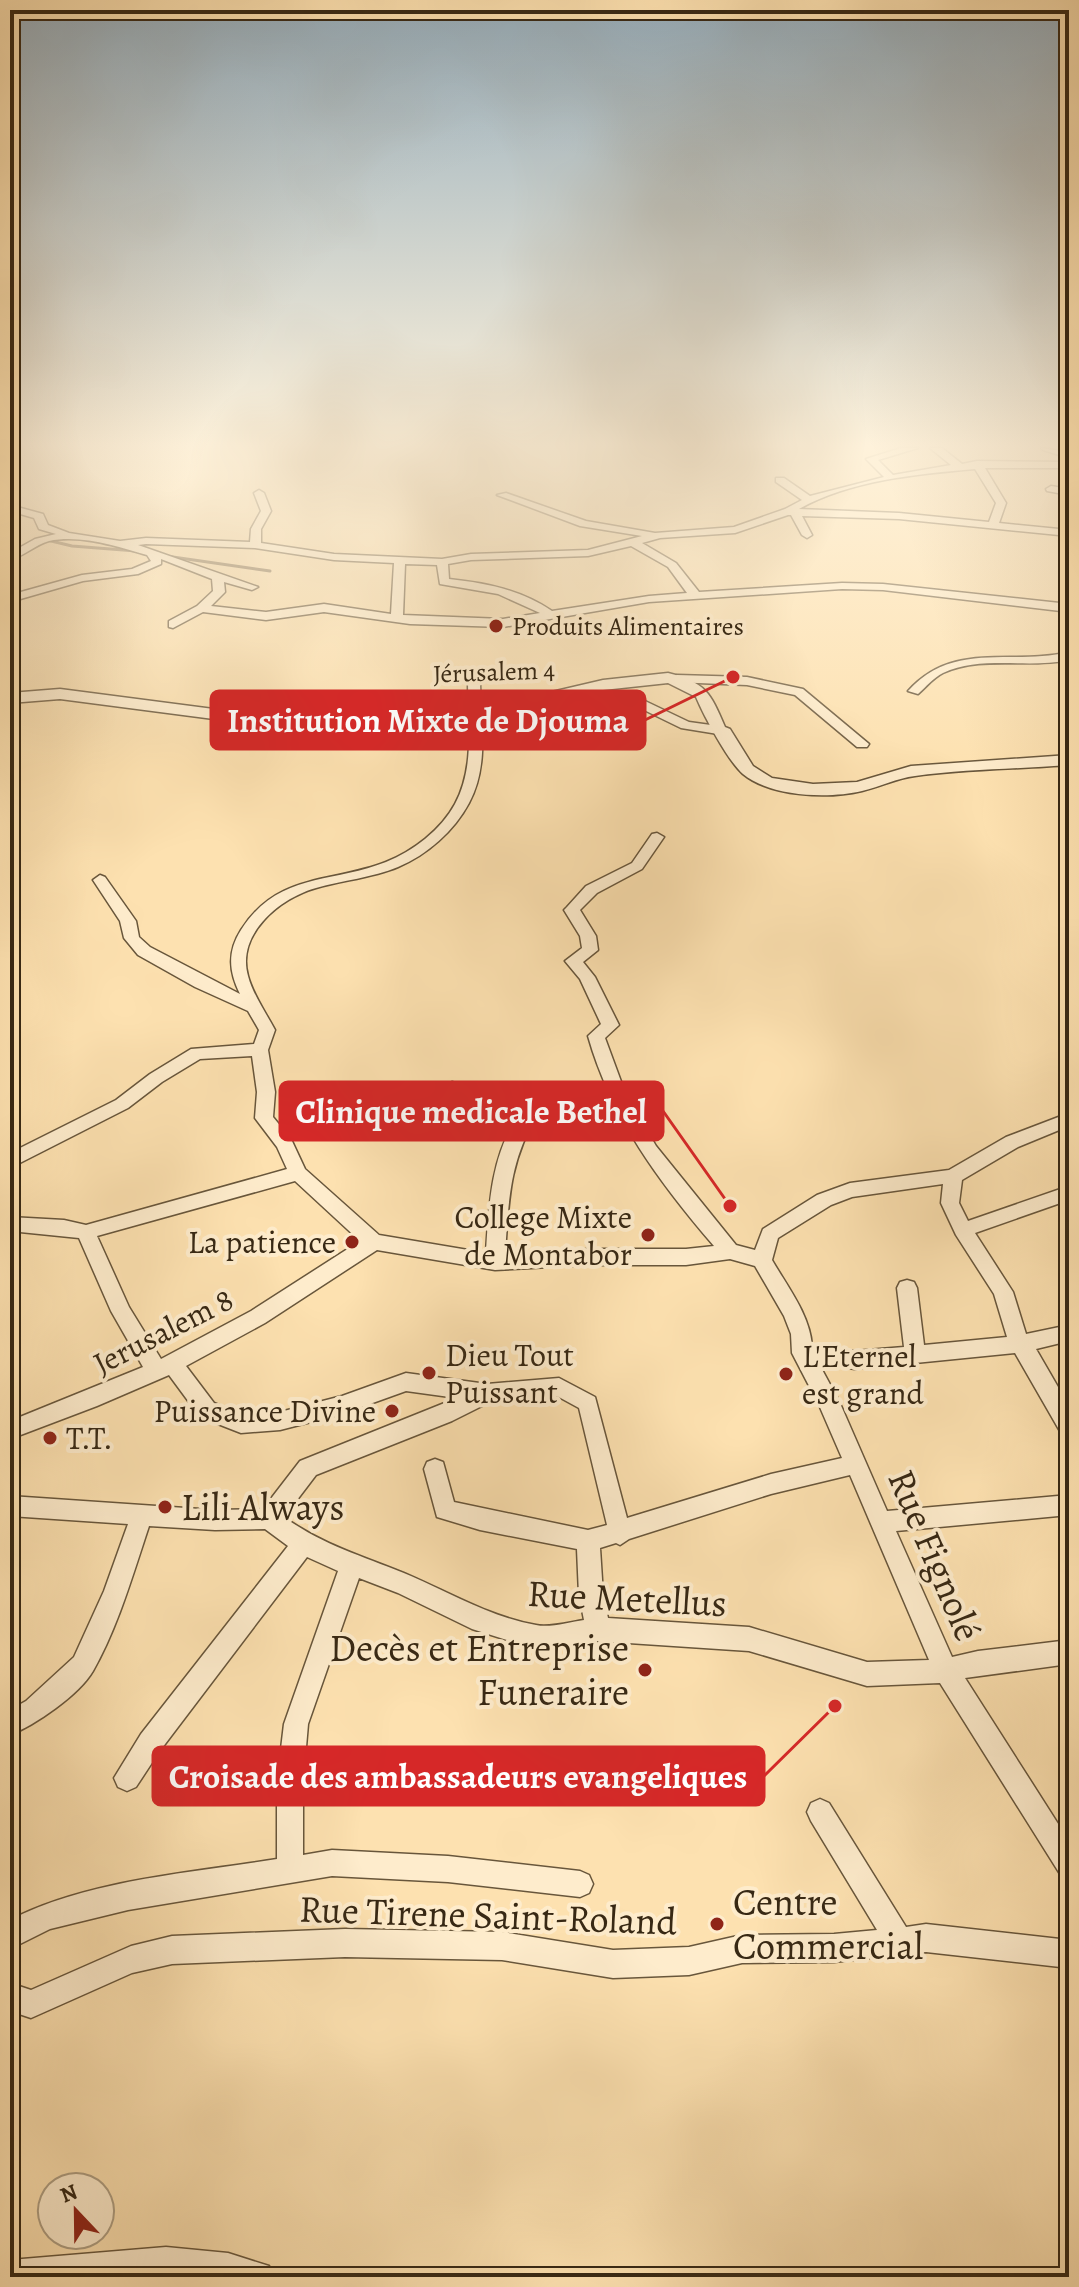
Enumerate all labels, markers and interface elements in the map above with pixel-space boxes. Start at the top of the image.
place label: Produits Alimentaires [512,609,744,644]
marker: Produits Alimentaires [487,617,505,635]
street label: Jérusalem 4 [432,652,556,692]
callout: Institution Mixte de Djouma [211,691,645,749]
text: Institution Mixte de Djouma [227,697,630,744]
callout: Clinique medicale Bethel [280,1082,663,1140]
text: Clinique medicale Bethel [295,1088,647,1135]
place label: College Mixte de Montabor [454,1195,632,1276]
place label: La patience [188,1220,336,1264]
marker: College Mixte de Montabor [639,1226,657,1244]
marker: La patience [343,1233,361,1251]
street label: Jerusalem 8 [86,1277,240,1385]
place label: Dieu Tout Puissant [445,1333,574,1414]
place label: L'Eternel est grand [802,1334,925,1415]
marker: Dieu Tout Puissant [420,1364,438,1382]
marker: L'Eternel est grand [777,1365,795,1383]
place label: Puissance Divine [153,1389,376,1433]
marker: Puissance Divine [383,1402,401,1420]
place label: T.T. [66,1416,113,1460]
marker: T.T. [41,1429,59,1447]
street label: Rue Fignolé [876,1461,994,1649]
place label: Lili Always [181,1481,345,1533]
marker: Lili Always [156,1498,174,1516]
street label: Rue Metellus [526,1567,728,1629]
place label: Decès et Entreprise Funeraire [329,1622,629,1718]
marker: Decès et Entreprise Funeraire [636,1661,654,1679]
callout: Croisade des ambassadeurs evangeliques [153,1747,764,1805]
text: Croisade des ambassadeurs evangeliques [169,1753,747,1800]
place label: Centre Commercial [733,1876,923,1972]
street label: Rue Tirene Saint-Roland [298,1882,678,1948]
marker: Centre Commercial [708,1915,726,1933]
north arrow [36,2171,116,2251]
text: N [56,2176,82,2210]

